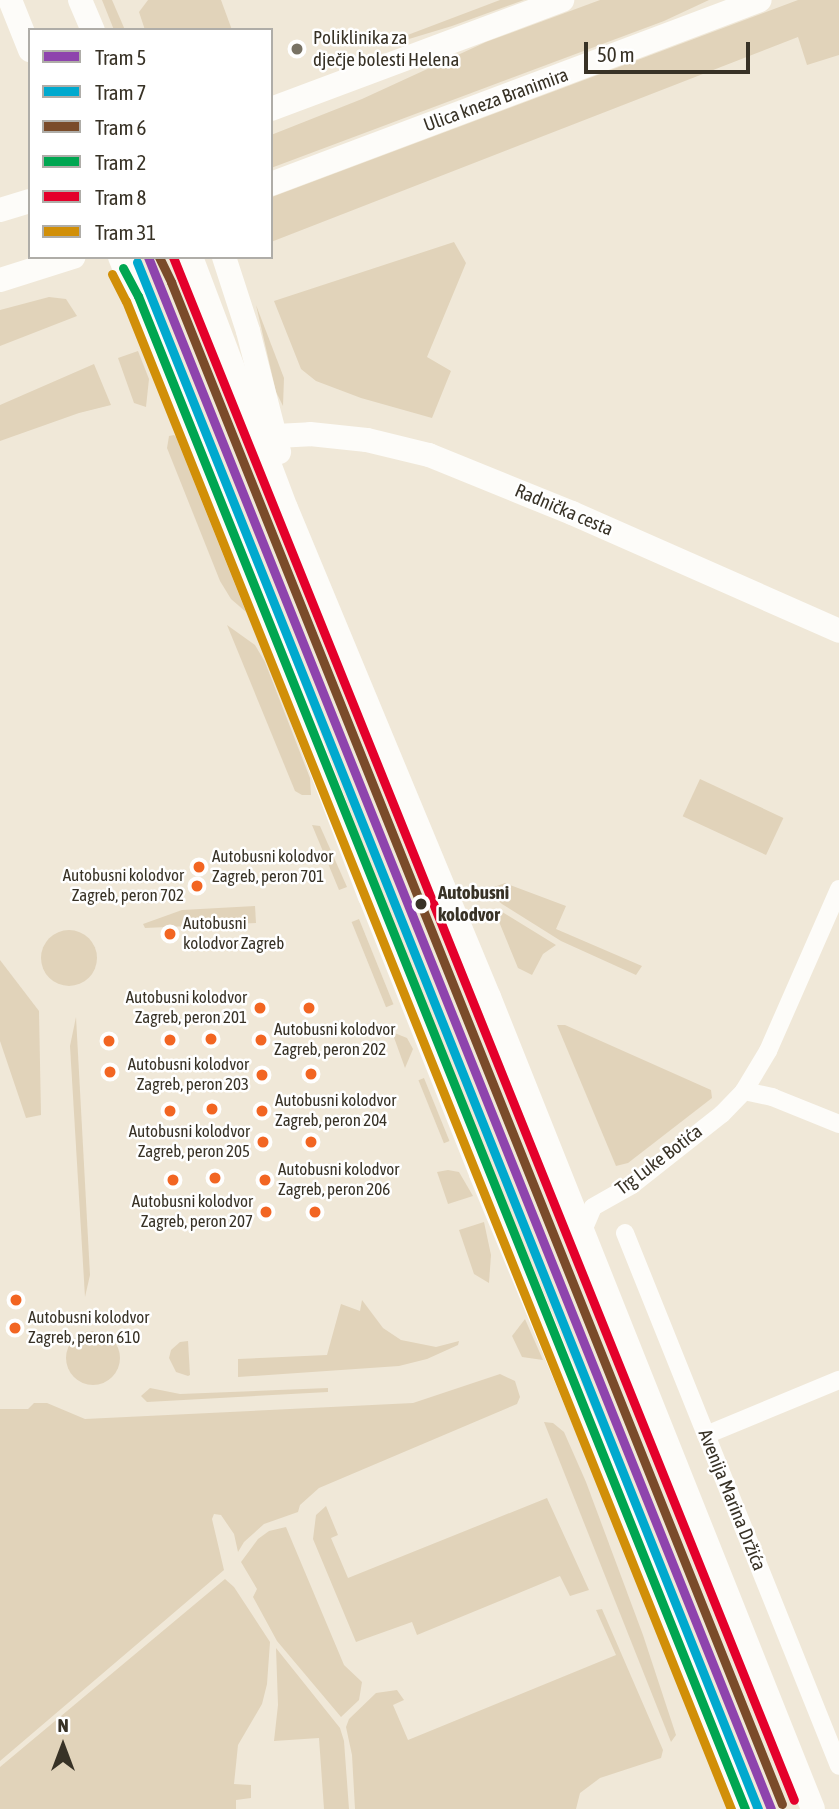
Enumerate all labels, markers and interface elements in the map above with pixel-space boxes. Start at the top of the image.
place label: Poliklinika za dječje bolesti Helena [313,27,459,71]
legend [28,28,273,259]
scale bar [587,28,753,72]
marker: Poliklinika za dječje bolesti Helena [287,39,307,59]
text: 50 m [597,42,635,66]
text: Tram 5 [95,45,146,69]
street label: Ulica kneza Branimira [421,63,571,137]
text: Tram 7 [95,80,146,104]
text: Tram 6 [95,115,146,139]
text: Tram 2 [95,150,146,174]
text: Tram 8 [95,185,146,209]
text: Tram 31 [95,220,156,244]
street label: Radnička cesta [511,479,617,541]
place label: Autobusni kolodvor Zagreb, peron 701 [212,847,333,887]
marker: Autobusni kolodvor Zagreb, peron 701 [192,860,206,874]
place label: Autobusni kolodvor Zagreb, peron 702 [63,866,184,906]
marker: Autobusni kolodvor Zagreb, peron 702 [190,879,204,893]
place label: Autobusni kolodvor [438,882,509,926]
marker: Autobusni kolodvor [410,893,432,915]
place label: Autobusni kolodvor Zagreb [183,914,284,954]
marker: Autobusni kolodvor Zagreb [163,927,177,941]
place label: Autobusni kolodvor Zagreb, peron 201 [126,988,247,1028]
marker: Autobusni kolodvor Zagreb, peron 201 [253,1001,267,1015]
unlabelled marker [302,1001,316,1015]
place label: Autobusni kolodvor Zagreb, peron 202 [274,1020,395,1060]
unlabelled marker [204,1032,218,1046]
unlabelled marker [163,1033,177,1047]
marker: Autobusni kolodvor Zagreb, peron 202 [254,1033,268,1047]
unlabelled marker [102,1034,116,1048]
place label: Autobusni kolodvor Zagreb, peron 203 [128,1055,249,1095]
unlabelled marker [103,1065,117,1079]
unlabelled marker [304,1067,318,1081]
marker: Autobusni kolodvor Zagreb, peron 203 [255,1068,269,1082]
place label: Autobusni kolodvor Zagreb, peron 204 [275,1091,396,1131]
unlabelled marker [205,1102,219,1116]
unlabelled marker [163,1104,177,1118]
marker: Autobusni kolodvor Zagreb, peron 204 [255,1104,269,1118]
street label: Trg Luke Botića [611,1120,707,1200]
place label: Autobusni kolodvor Zagreb, peron 205 [129,1122,250,1162]
marker: Autobusni kolodvor Zagreb, peron 205 [256,1135,270,1149]
unlabelled marker [304,1135,318,1149]
place label: Autobusni kolodvor Zagreb, peron 206 [278,1160,399,1200]
unlabelled marker [208,1171,222,1185]
unlabelled marker [166,1173,180,1187]
marker: Autobusni kolodvor Zagreb, peron 206 [258,1173,272,1187]
place label: Autobusni kolodvor Zagreb, peron 207 [132,1192,253,1232]
marker: Autobusni kolodvor Zagreb, peron 207 [259,1205,273,1219]
unlabelled marker [308,1205,322,1219]
unlabelled marker [9,1293,23,1307]
place label: Autobusni kolodvor Zagreb, peron 610 [28,1308,149,1348]
marker: Autobusni kolodvor Zagreb, peron 610 [8,1321,22,1335]
street label: Avenija Marina Držića [693,1426,771,1574]
north arrow [28,1711,98,1781]
text: N [57,1714,69,1736]

